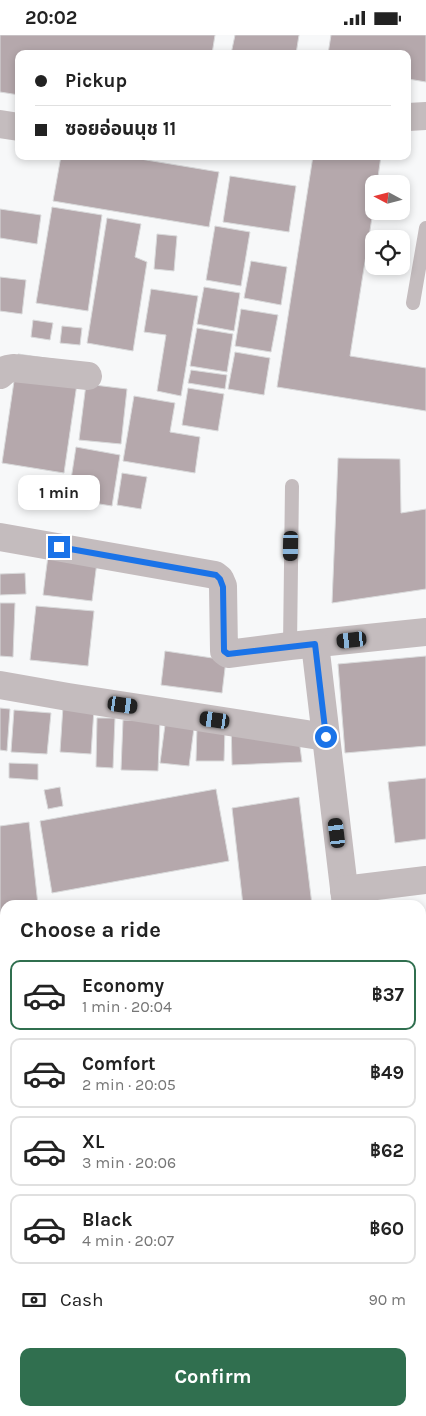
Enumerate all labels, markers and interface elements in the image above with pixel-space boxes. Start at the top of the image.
text: 20:02 [25,7,77,29]
text: Pickup [65,70,127,92]
text: ซอยอ่อนนุช 11 [65,118,176,140]
north arrow [365,175,410,220]
map controls [365,175,410,275]
button: locate [365,230,410,275]
callout: 1 min [18,475,100,509]
text: 1 min [39,483,79,502]
car [283,531,298,561]
route end [48,536,70,558]
car [336,631,367,649]
car [107,695,138,715]
car [199,710,230,730]
route start [315,726,337,748]
car [327,817,346,849]
text: Choose a ride [20,917,161,943]
icon: car [22,973,67,1018]
text: Economy [82,975,164,997]
text: ฿37 [372,984,404,1006]
text: 1 min · 20:04 [82,997,172,1016]
icon: car [22,1051,67,1096]
text: Comfort [82,1053,156,1075]
text: ฿49 [370,1062,404,1084]
text: 2 min · 20:05 [82,1075,176,1094]
icon: car [22,1129,67,1174]
text: XL [82,1131,104,1153]
text: ฿62 [370,1140,404,1162]
text: 3 min · 20:06 [82,1153,176,1172]
icon: car [22,1207,67,1252]
text: Black [82,1209,133,1231]
text: ฿60 [369,1218,404,1240]
text: 4 min · 20:07 [82,1231,174,1250]
icon: cash [20,1286,48,1314]
text: Cash [60,1289,104,1311]
text: 90 m [368,1290,406,1309]
button: Confirm [20,1348,406,1406]

